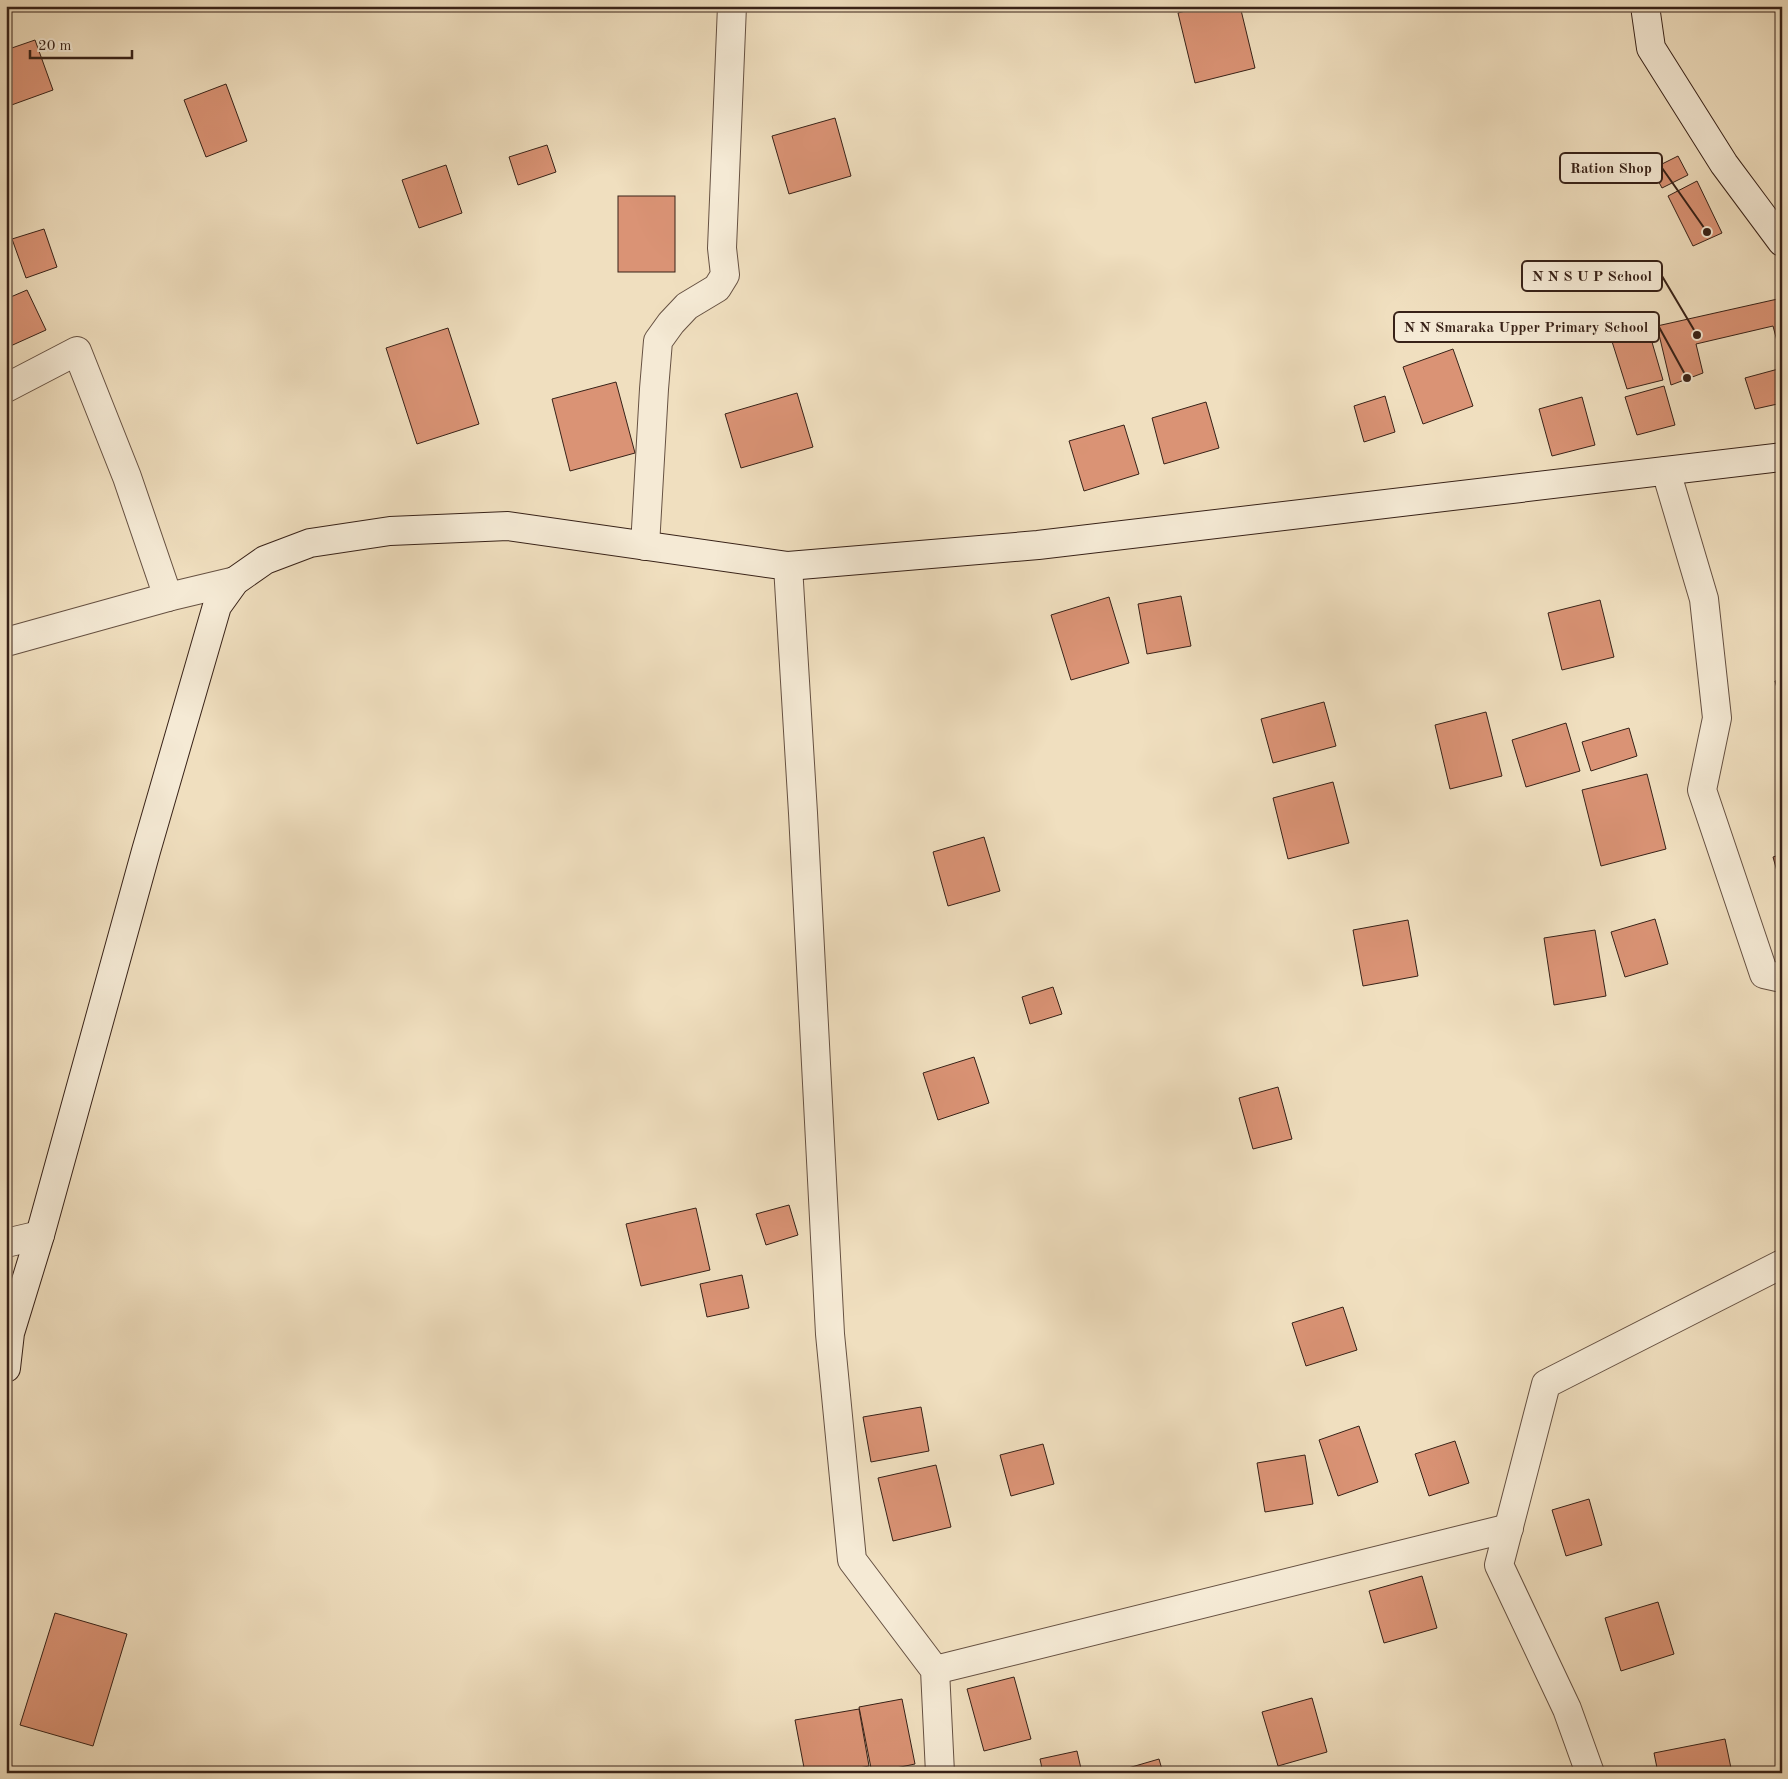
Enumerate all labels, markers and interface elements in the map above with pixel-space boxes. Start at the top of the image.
scale bar [30,28,132,60]
text: 20 m [38,39,72,54]
callout: Ration Shop [1560,153,1662,183]
text: Ration Shop [1570,162,1652,177]
callout: N N S U P School [1522,261,1662,291]
text: N N S U P School [1532,270,1652,285]
callout: N N Smaraka Upper Primary School [1394,312,1659,342]
text: N N Smaraka Upper Primary School [1404,321,1649,336]

